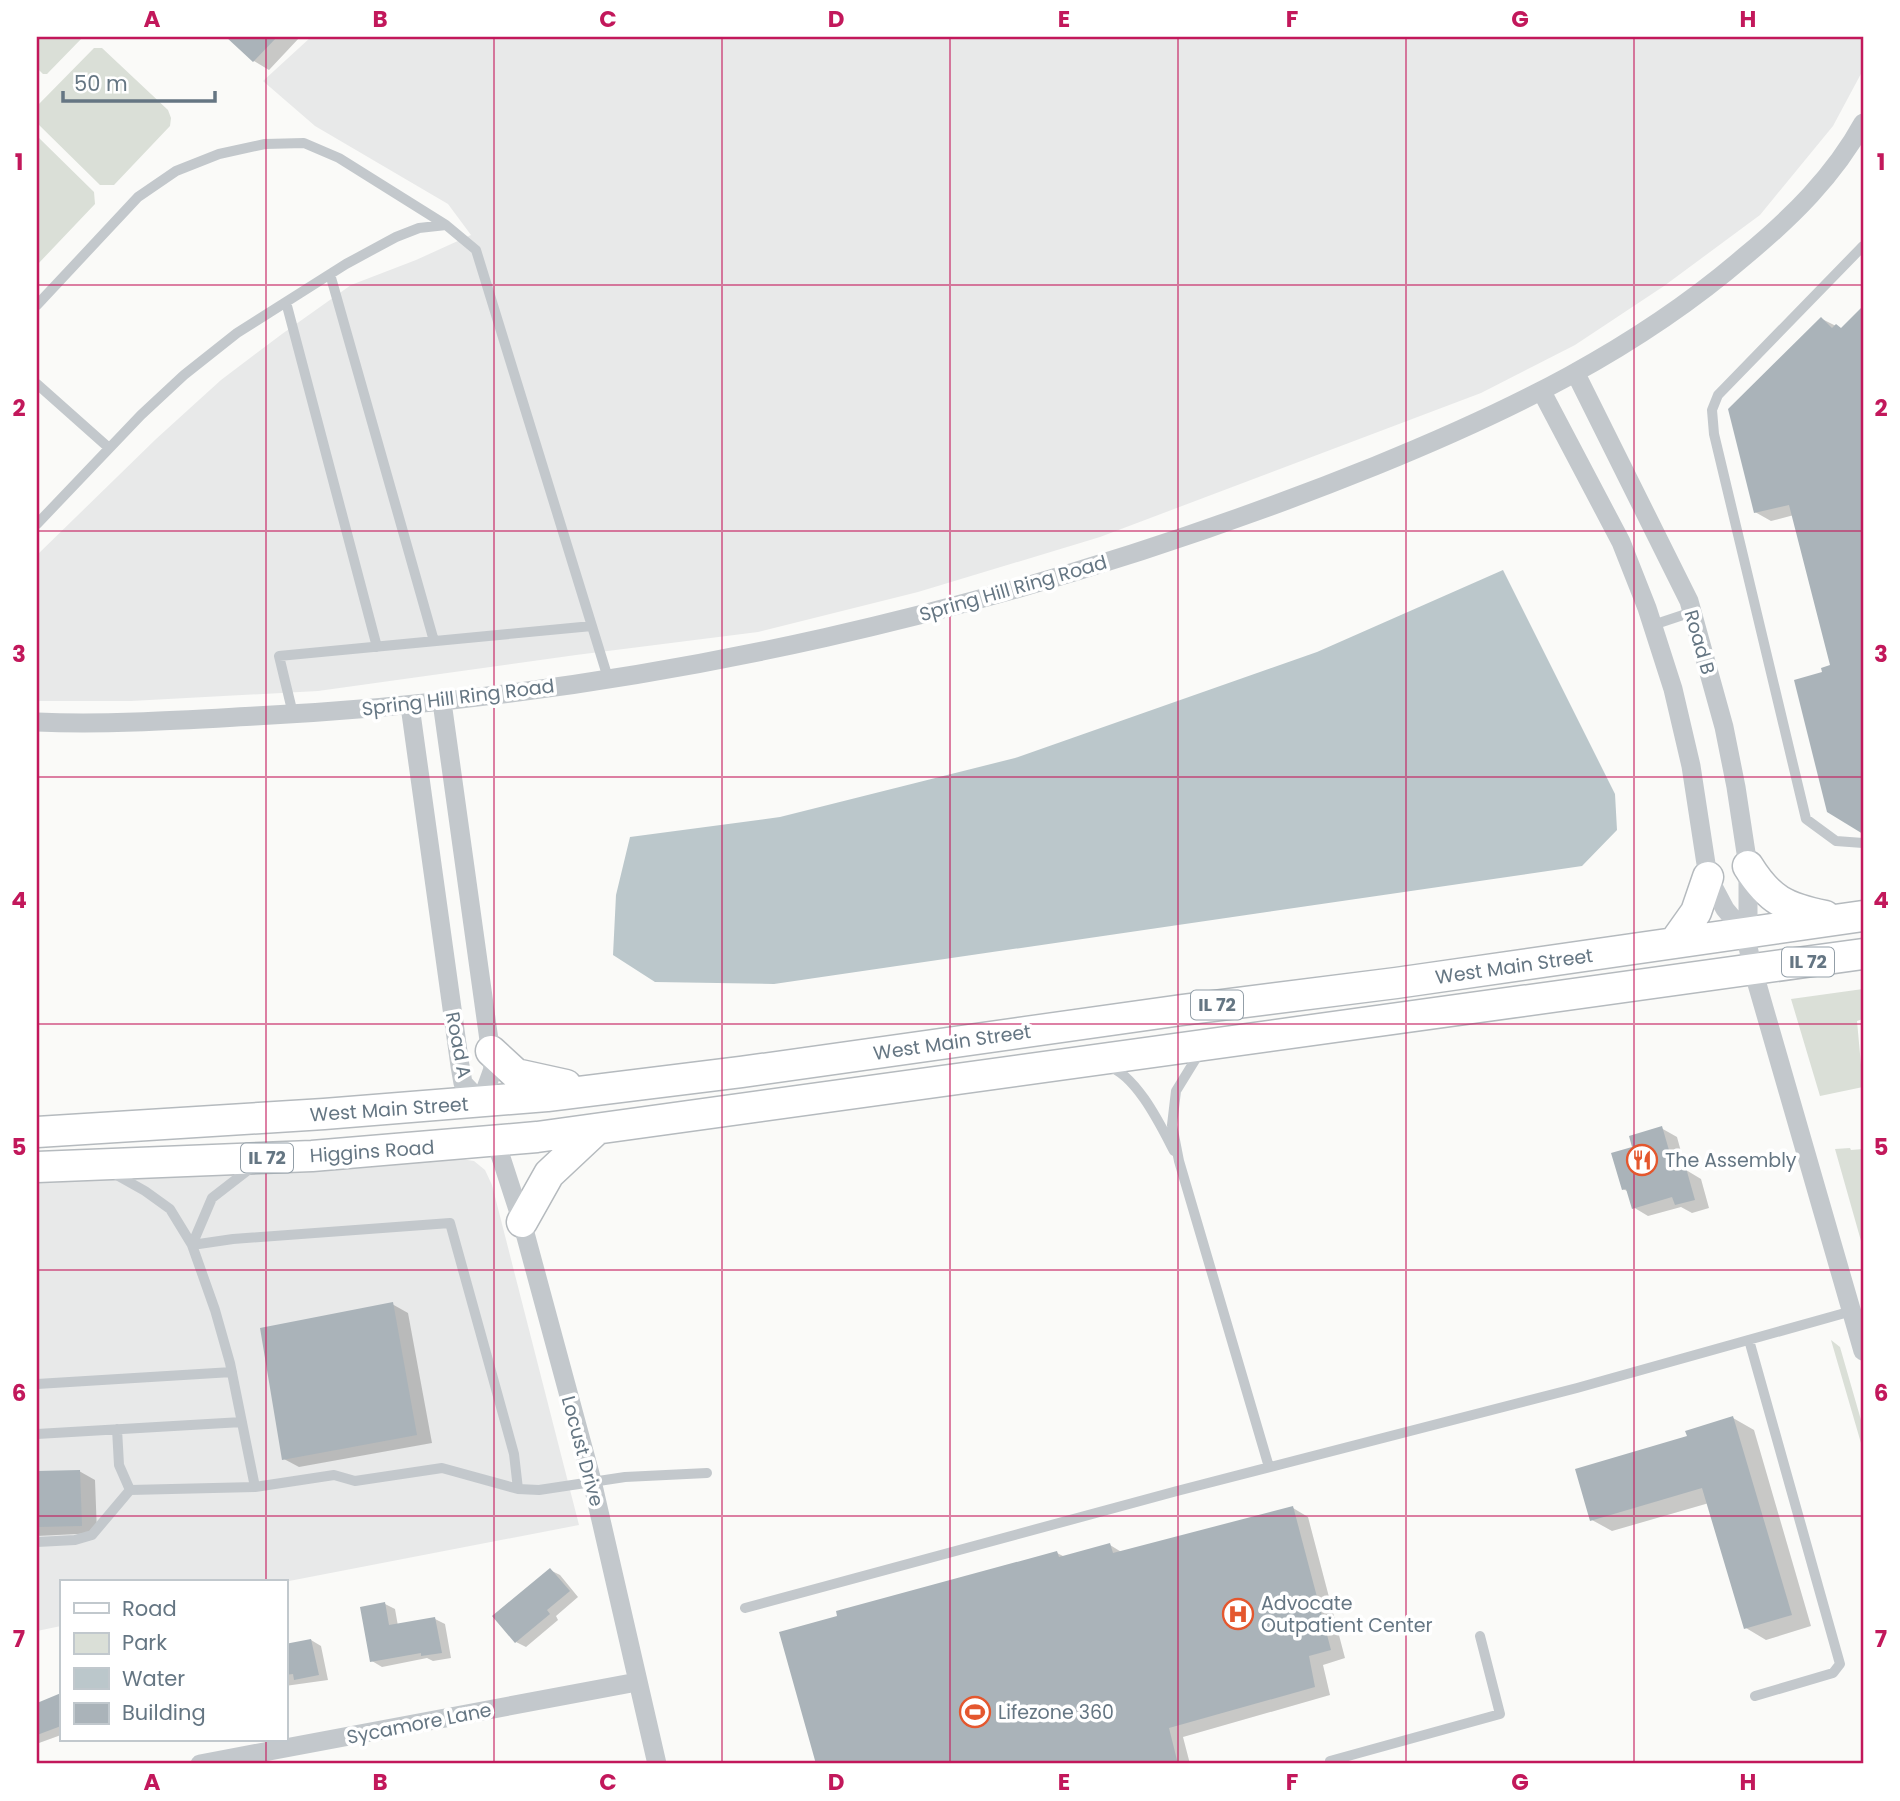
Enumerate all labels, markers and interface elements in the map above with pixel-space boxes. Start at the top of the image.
text: A [144,3,161,35]
text: B [372,3,388,35]
text: C [599,3,617,35]
text: D [828,3,844,35]
text: E [1058,3,1070,35]
text: F [1286,3,1298,35]
text: G [1511,3,1529,35]
text: H [1740,3,1756,35]
scale bar [63,60,215,104]
text: 50 m [74,69,128,98]
text: 1 [15,146,23,178]
text: 1 [1877,146,1885,178]
text: 2 [12,392,26,424]
text: 2 [1874,392,1888,424]
street label: Spring Hill Ring Road [916,549,1110,628]
street label: Road B [1677,607,1722,678]
text: 3 [12,638,26,670]
text: 3 [1874,638,1888,670]
street label: Spring Hill Ring Road [360,672,556,723]
text: 4 [11,884,27,916]
text: 4 [1873,884,1889,916]
street label: West Main Street [1433,942,1595,991]
road number: IL 72 [1782,947,1834,976]
road number: IL 72 [1191,990,1243,1020]
street label: Road A [439,1009,478,1081]
street label: West Main Street [871,1018,1033,1067]
street label: West Main Street [309,1090,469,1129]
text: 5 [12,1131,26,1163]
text: 5 [1874,1131,1888,1163]
street label: Higgins Road [309,1134,435,1169]
road number: IL 72 [241,1143,293,1172]
restaurant icon: The Assembly [1625,1143,1659,1177]
place label: The Assembly [1665,1147,1797,1174]
text: 6 [12,1377,26,1409]
text: 6 [1874,1377,1888,1409]
street label: Locust Drive [555,1393,610,1509]
legend [60,1580,287,1742]
place label: Advocate Outpatient Center [1261,1590,1433,1639]
text: Road [122,1594,177,1623]
hospital icon: Advocate Outpatient Center [1221,1597,1255,1631]
text: 7 [13,1623,25,1655]
text: 7 [1875,1623,1887,1655]
text: Park [122,1628,167,1657]
text: Water [122,1664,185,1693]
sports icon: Lifezone 360 [958,1695,992,1729]
street label: Sycamore Lane [344,1696,494,1751]
text: Building [122,1698,206,1727]
place label: Lifezone 360 [998,1699,1114,1726]
text: A [144,1766,161,1798]
text: B [372,1766,388,1798]
text: C [599,1766,617,1798]
text: D [828,1766,844,1798]
text: E [1058,1766,1070,1798]
text: F [1286,1766,1298,1798]
text: G [1511,1766,1529,1798]
text: H [1740,1766,1756,1798]

